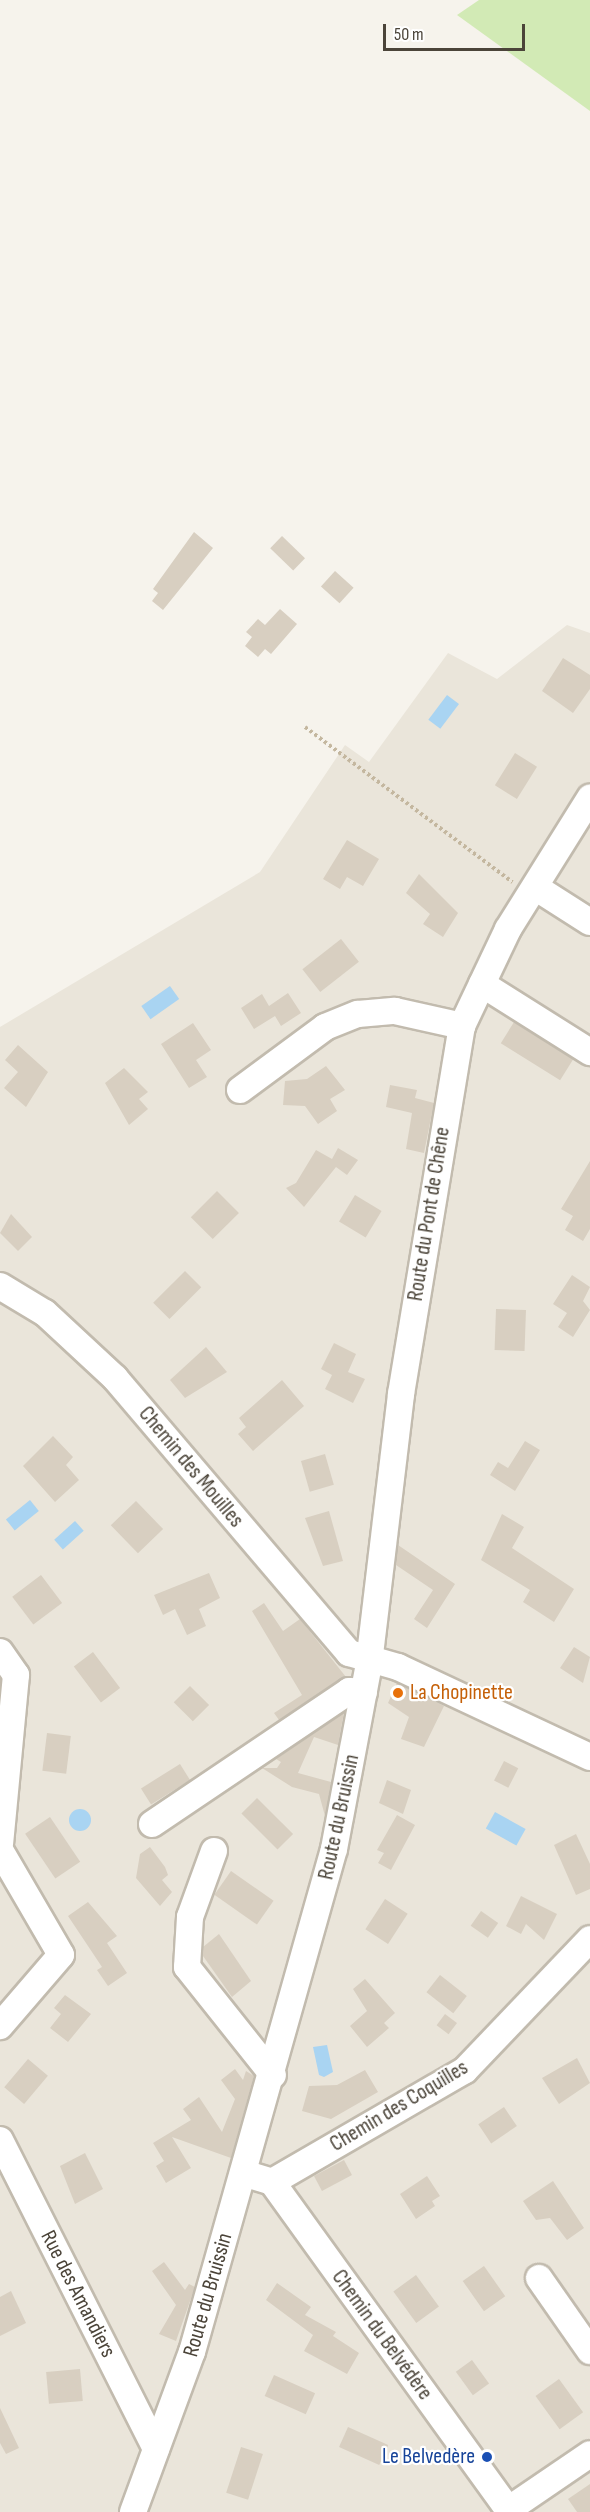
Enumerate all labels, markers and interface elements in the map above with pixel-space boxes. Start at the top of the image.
scale bar [386,12,528,50]
text: 50 m [394,24,424,45]
street label: Route du Pont de Chêne [402,1125,456,1303]
street label: Chemin des Mouilles [133,1401,249,1533]
place label: La Chopinette [410,1680,513,1706]
marker: La Chopinette [391,1686,405,1700]
street label: Route du Bruissin [313,1752,365,1882]
street label: Chemin des Coquilles [325,2054,473,2158]
street label: Rue des Amandiers [35,2226,121,2362]
street label: Route du Bruissin [178,2230,238,2360]
street label: Chemin du Belvédère [326,2265,438,2405]
place label: Le Belvedère [382,2444,475,2470]
marker: Le Belvedère [480,2450,494,2464]

